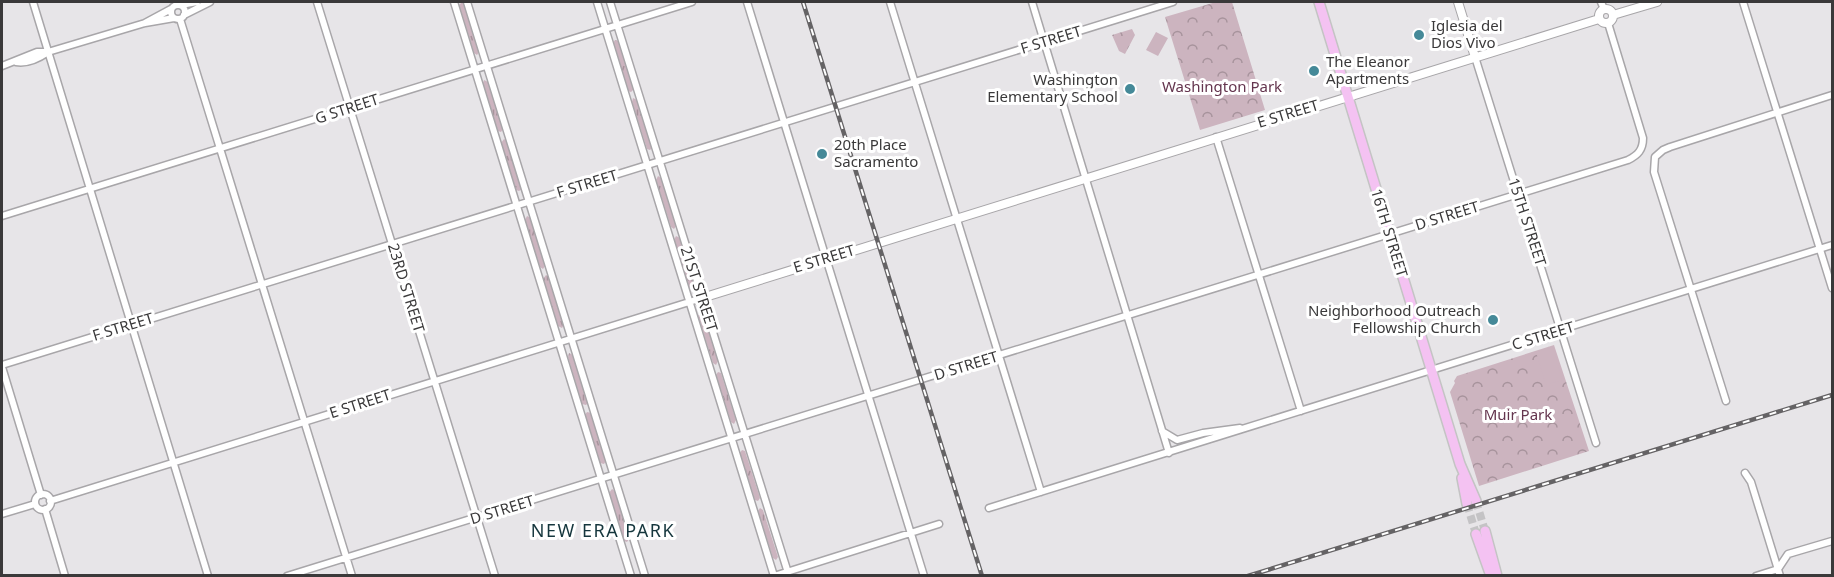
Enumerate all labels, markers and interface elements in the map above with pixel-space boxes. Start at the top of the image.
place label: Iglesia del Dios Vivo [1431,15,1503,52]
street label: F STREET [1018,20,1084,58]
marker: Iglesia del Dios Vivo [1412,28,1426,42]
place label: The Eleanor Apartments [1326,51,1410,88]
marker: The Eleanor Apartments [1307,64,1321,78]
place label: Washington Elementary School [987,69,1118,106]
park label: Washington Park [1162,76,1282,96]
marker: Washington Elementary School [1123,82,1137,96]
street label: G STREET [312,88,382,128]
street label: E STREET [1255,94,1321,132]
place label: 20th Place Sacramento [834,134,918,171]
marker: 20th Place Sacramento [815,147,829,161]
street label: F STREET [554,164,620,202]
street label: 15TH STREET [1504,175,1552,269]
street label: 16TH STREET [1367,186,1413,280]
street label: D STREET [1412,196,1482,234]
street label: E STREET [791,239,857,277]
street label: 23RD STREET [384,241,430,335]
street label: 21ST STREET [677,243,723,335]
place label: Neighborhood Outreach Fellowship Church [1308,300,1481,337]
street label: F STREET [90,307,156,345]
marker: Neighborhood Outreach Fellowship Church [1486,313,1500,327]
street label: C STREET [1509,316,1577,354]
street label: D STREET [931,346,1001,384]
street label: E STREET [327,384,393,422]
park label: Muir Park [1484,404,1552,424]
street label: D STREET [467,490,537,528]
district label: NEW ERA PARK [531,518,675,542]

